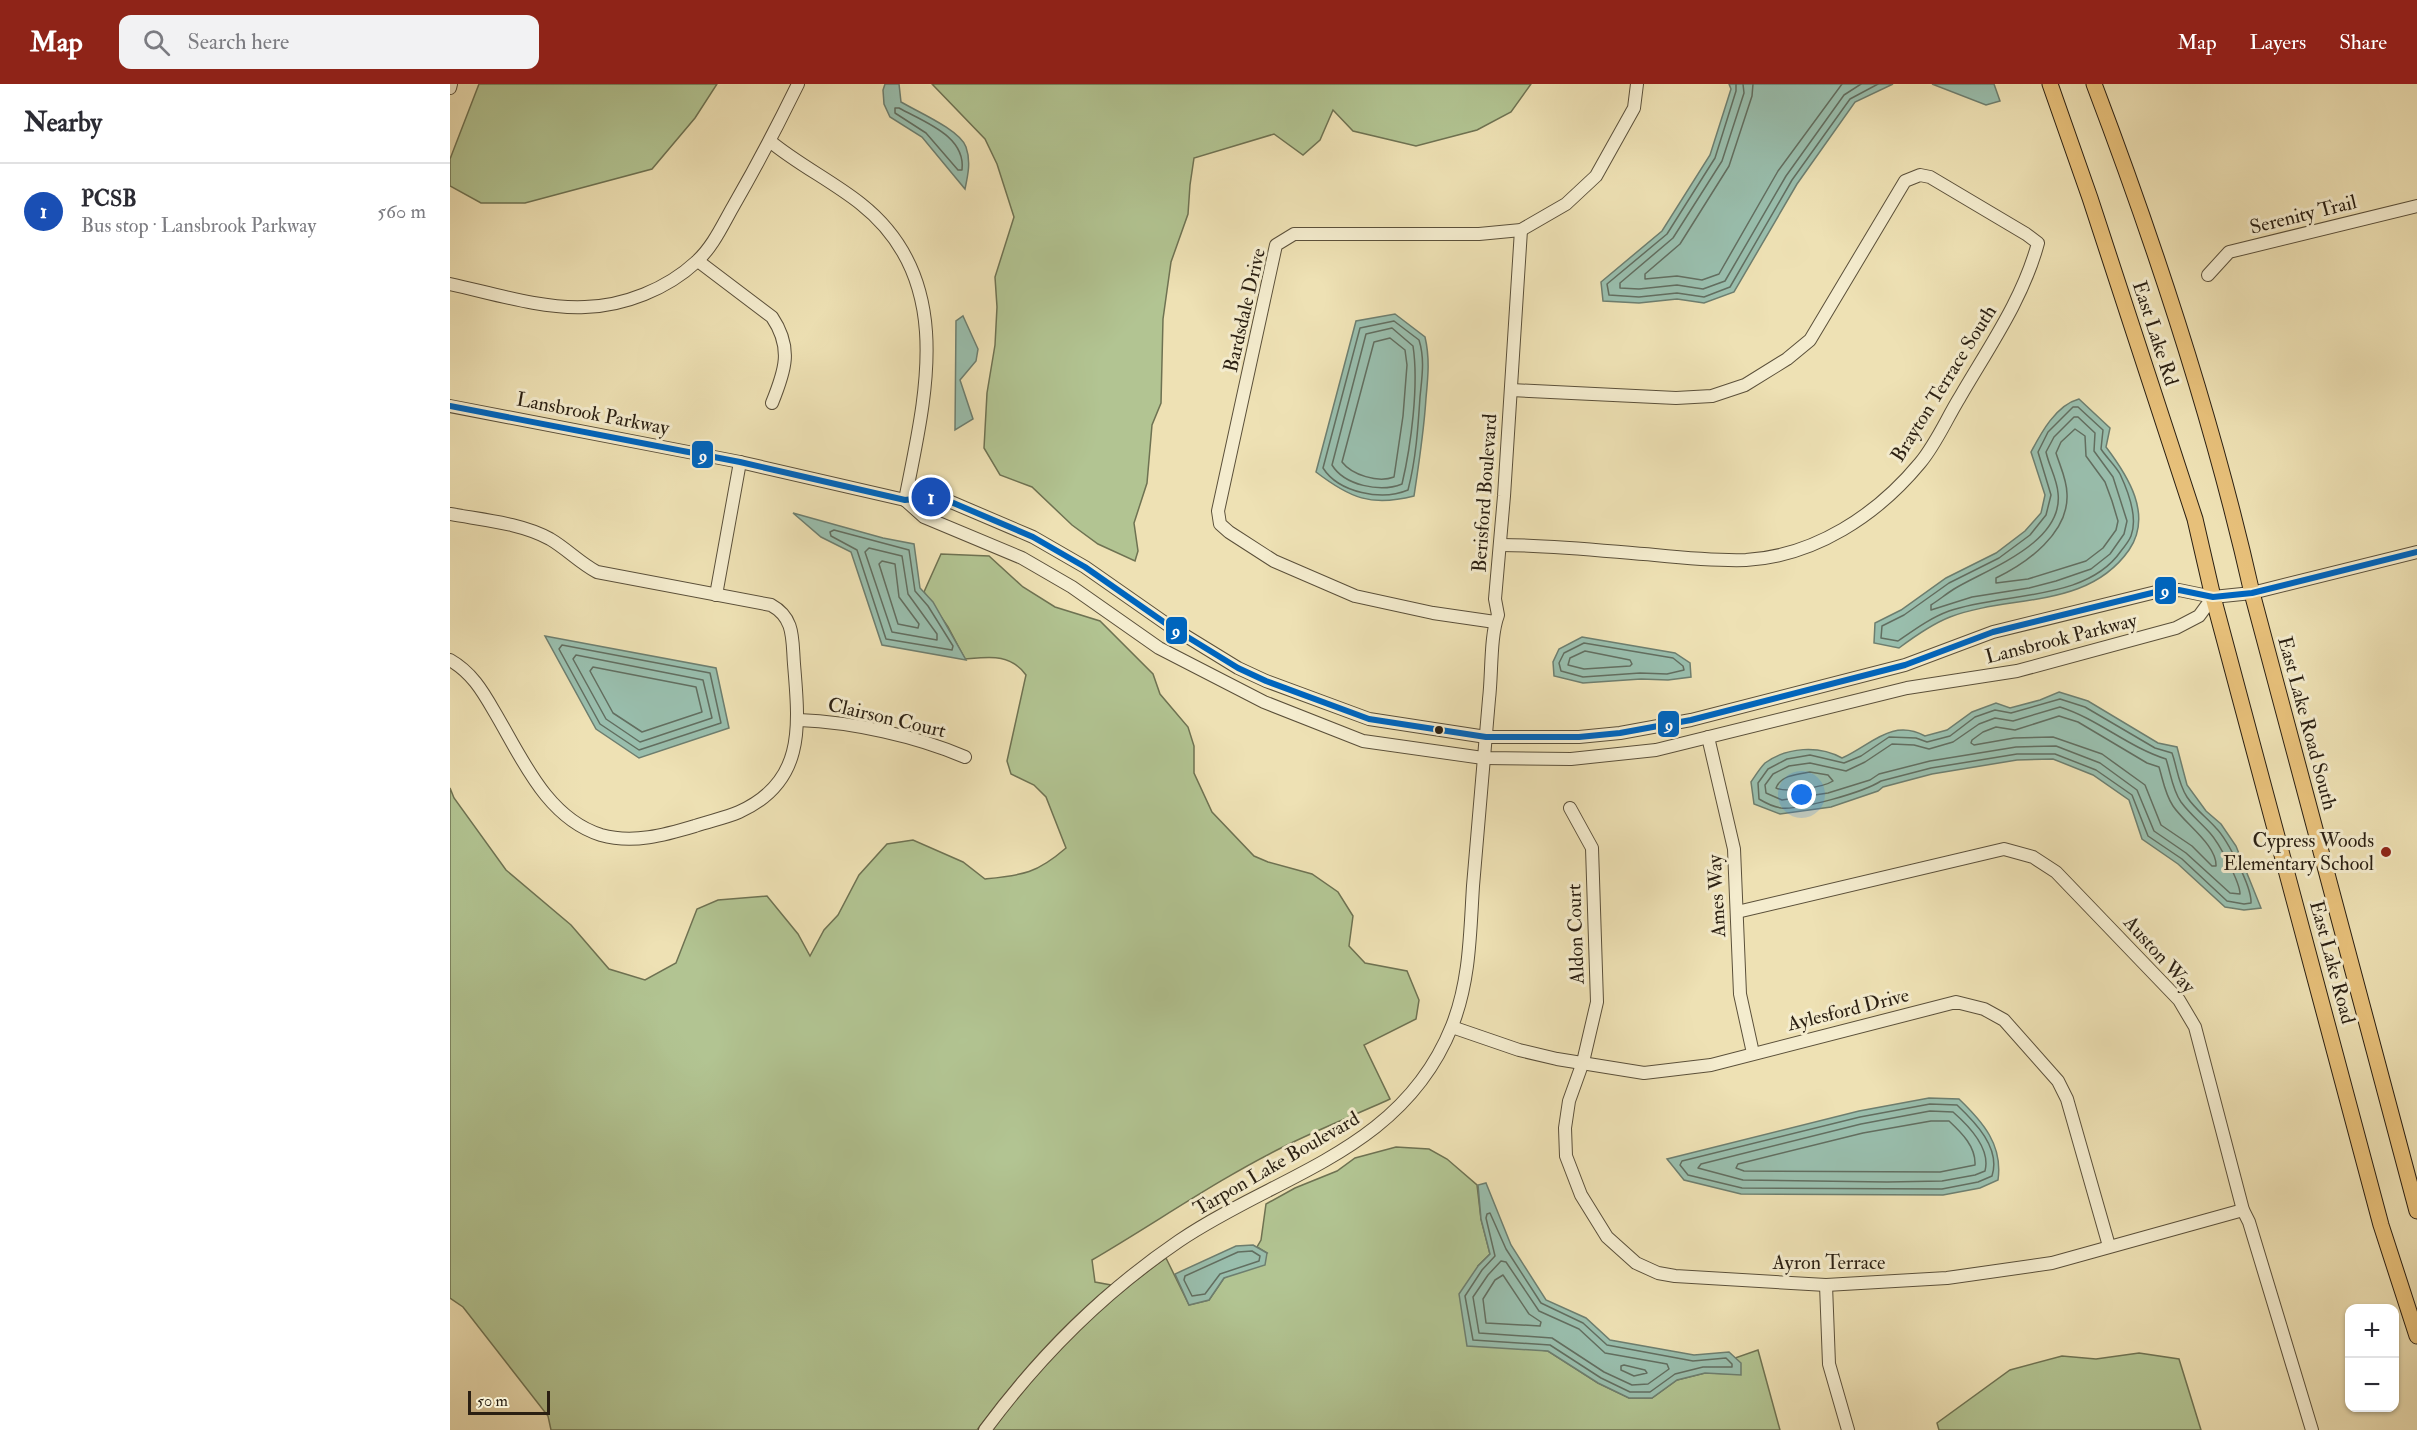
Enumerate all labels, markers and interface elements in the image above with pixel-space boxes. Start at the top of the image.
search box [119,15,539,69]
text: Map [30,25,83,60]
icon: search [140,26,173,59]
text: Search here [188,28,289,56]
text: Map [2177,29,2217,56]
text: Layers [2250,29,2306,56]
text: Share [2339,29,2387,56]
text: Nearby [24,107,102,139]
text: PCSB [81,185,137,213]
street label: Serenity Trail [2247,189,2359,240]
text: 1 [40,199,47,224]
text: 560 m [377,199,426,224]
text: Bus stop · Lansbrook Parkway [81,213,316,238]
street label: Bardsdale Drive [1218,246,1271,375]
street label: East Lake Rd [2127,278,2184,389]
street label: Brayton Terrace South [1885,300,2002,466]
street label: Lansbrook Parkway [514,386,673,441]
street label: Berisford Boulevard [1466,413,1503,573]
line badge: 9 [691,440,714,469]
text: 9 [697,446,707,466]
pin: 1 [912,474,950,520]
line badge: 9 [2154,576,2177,605]
text: 9 [2159,581,2169,601]
street label: Lansbrook Parkway [1983,607,2141,669]
line badge: 9 [1165,616,1188,645]
text: 9 [1170,621,1180,641]
street label: East Lake Road South [2272,634,2343,813]
street label: Clairson Court [825,692,949,743]
line badge: 9 [1657,710,1680,738]
text: 9 [1663,715,1673,735]
unlabelled marker [1433,724,1445,736]
your location [1787,780,1816,809]
place label: Cypress Woods Elementary School [2223,828,2374,876]
marker: Cypress Woods Elementary School [2379,845,2393,859]
street label: Ames Way [1702,853,1731,939]
street label: Aldon Court [1561,883,1590,986]
street label: East Lake Road [2304,898,2361,1027]
street label: Auston Way [2118,910,2202,999]
street label: Aylesford Drive [1784,982,1912,1037]
street label: Tarpon Lake Boulevard [1189,1106,1364,1222]
street label: Ayron Terrace [1772,1250,1885,1275]
map controls [2345,1304,2399,1412]
button: + [2345,1304,2399,1358]
button: − [2345,1358,2399,1412]
scale bar [468,1388,550,1416]
text: 50 m [477,1391,508,1411]

